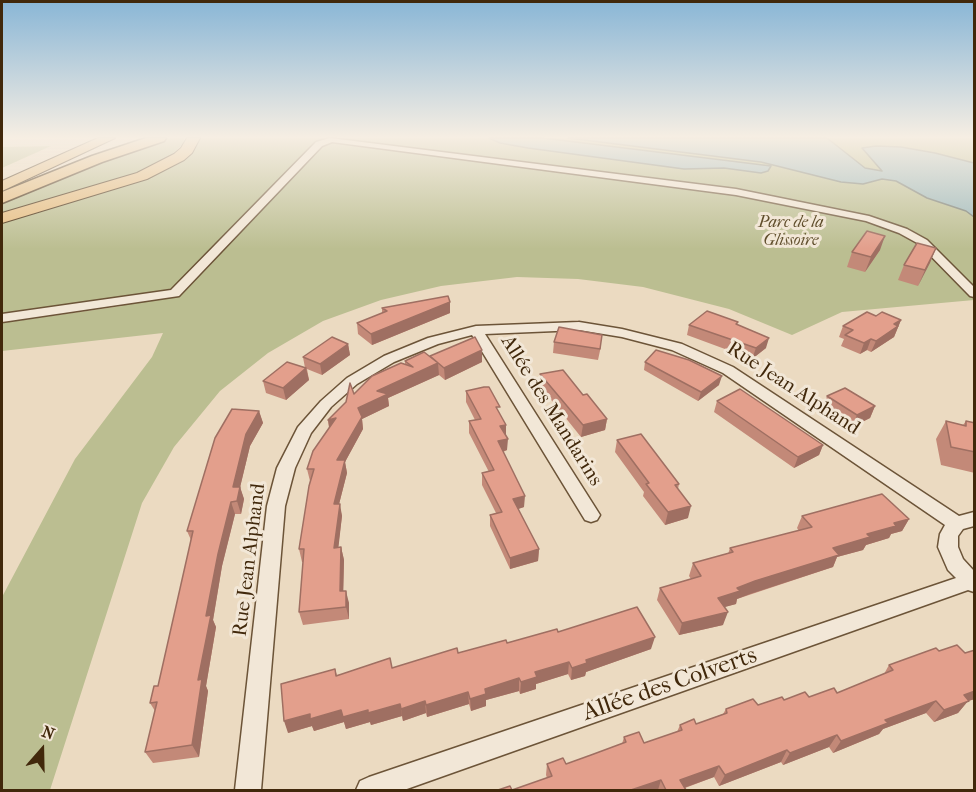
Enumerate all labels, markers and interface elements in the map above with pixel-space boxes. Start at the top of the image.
park label: Parc de la Glissoire [758,213,824,251]
street label: Allée des Mandarins [495,331,607,491]
street label: Rue Jean Alphand [722,337,864,441]
street label: Rue Jean Alphand [229,482,271,638]
street label: Allée des Colverts [579,642,761,728]
north arrow [12,720,72,780]
text: N [39,722,57,744]

